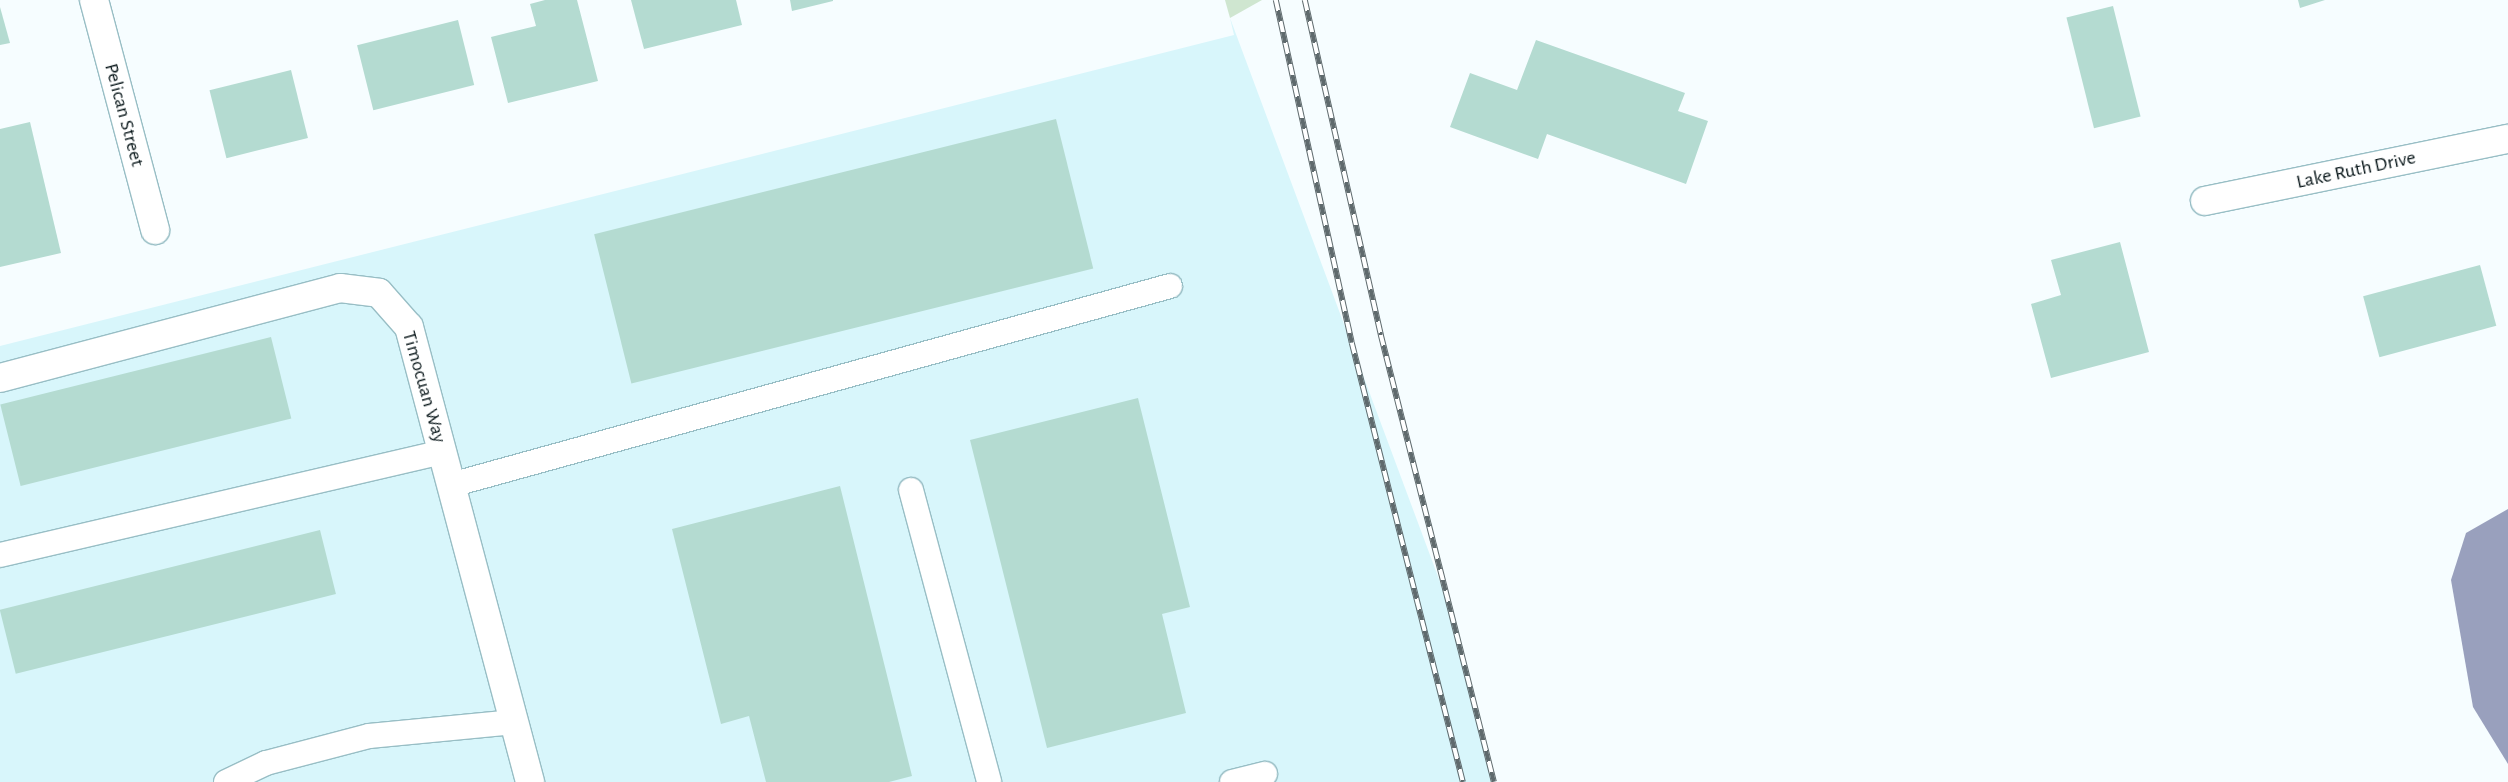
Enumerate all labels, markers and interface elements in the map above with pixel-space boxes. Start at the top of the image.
street label: Pelican Street [99,61,149,169]
street label: Lake Ruth Drive [2294,146,2418,194]
street label: Timocuan Way [397,328,451,446]

